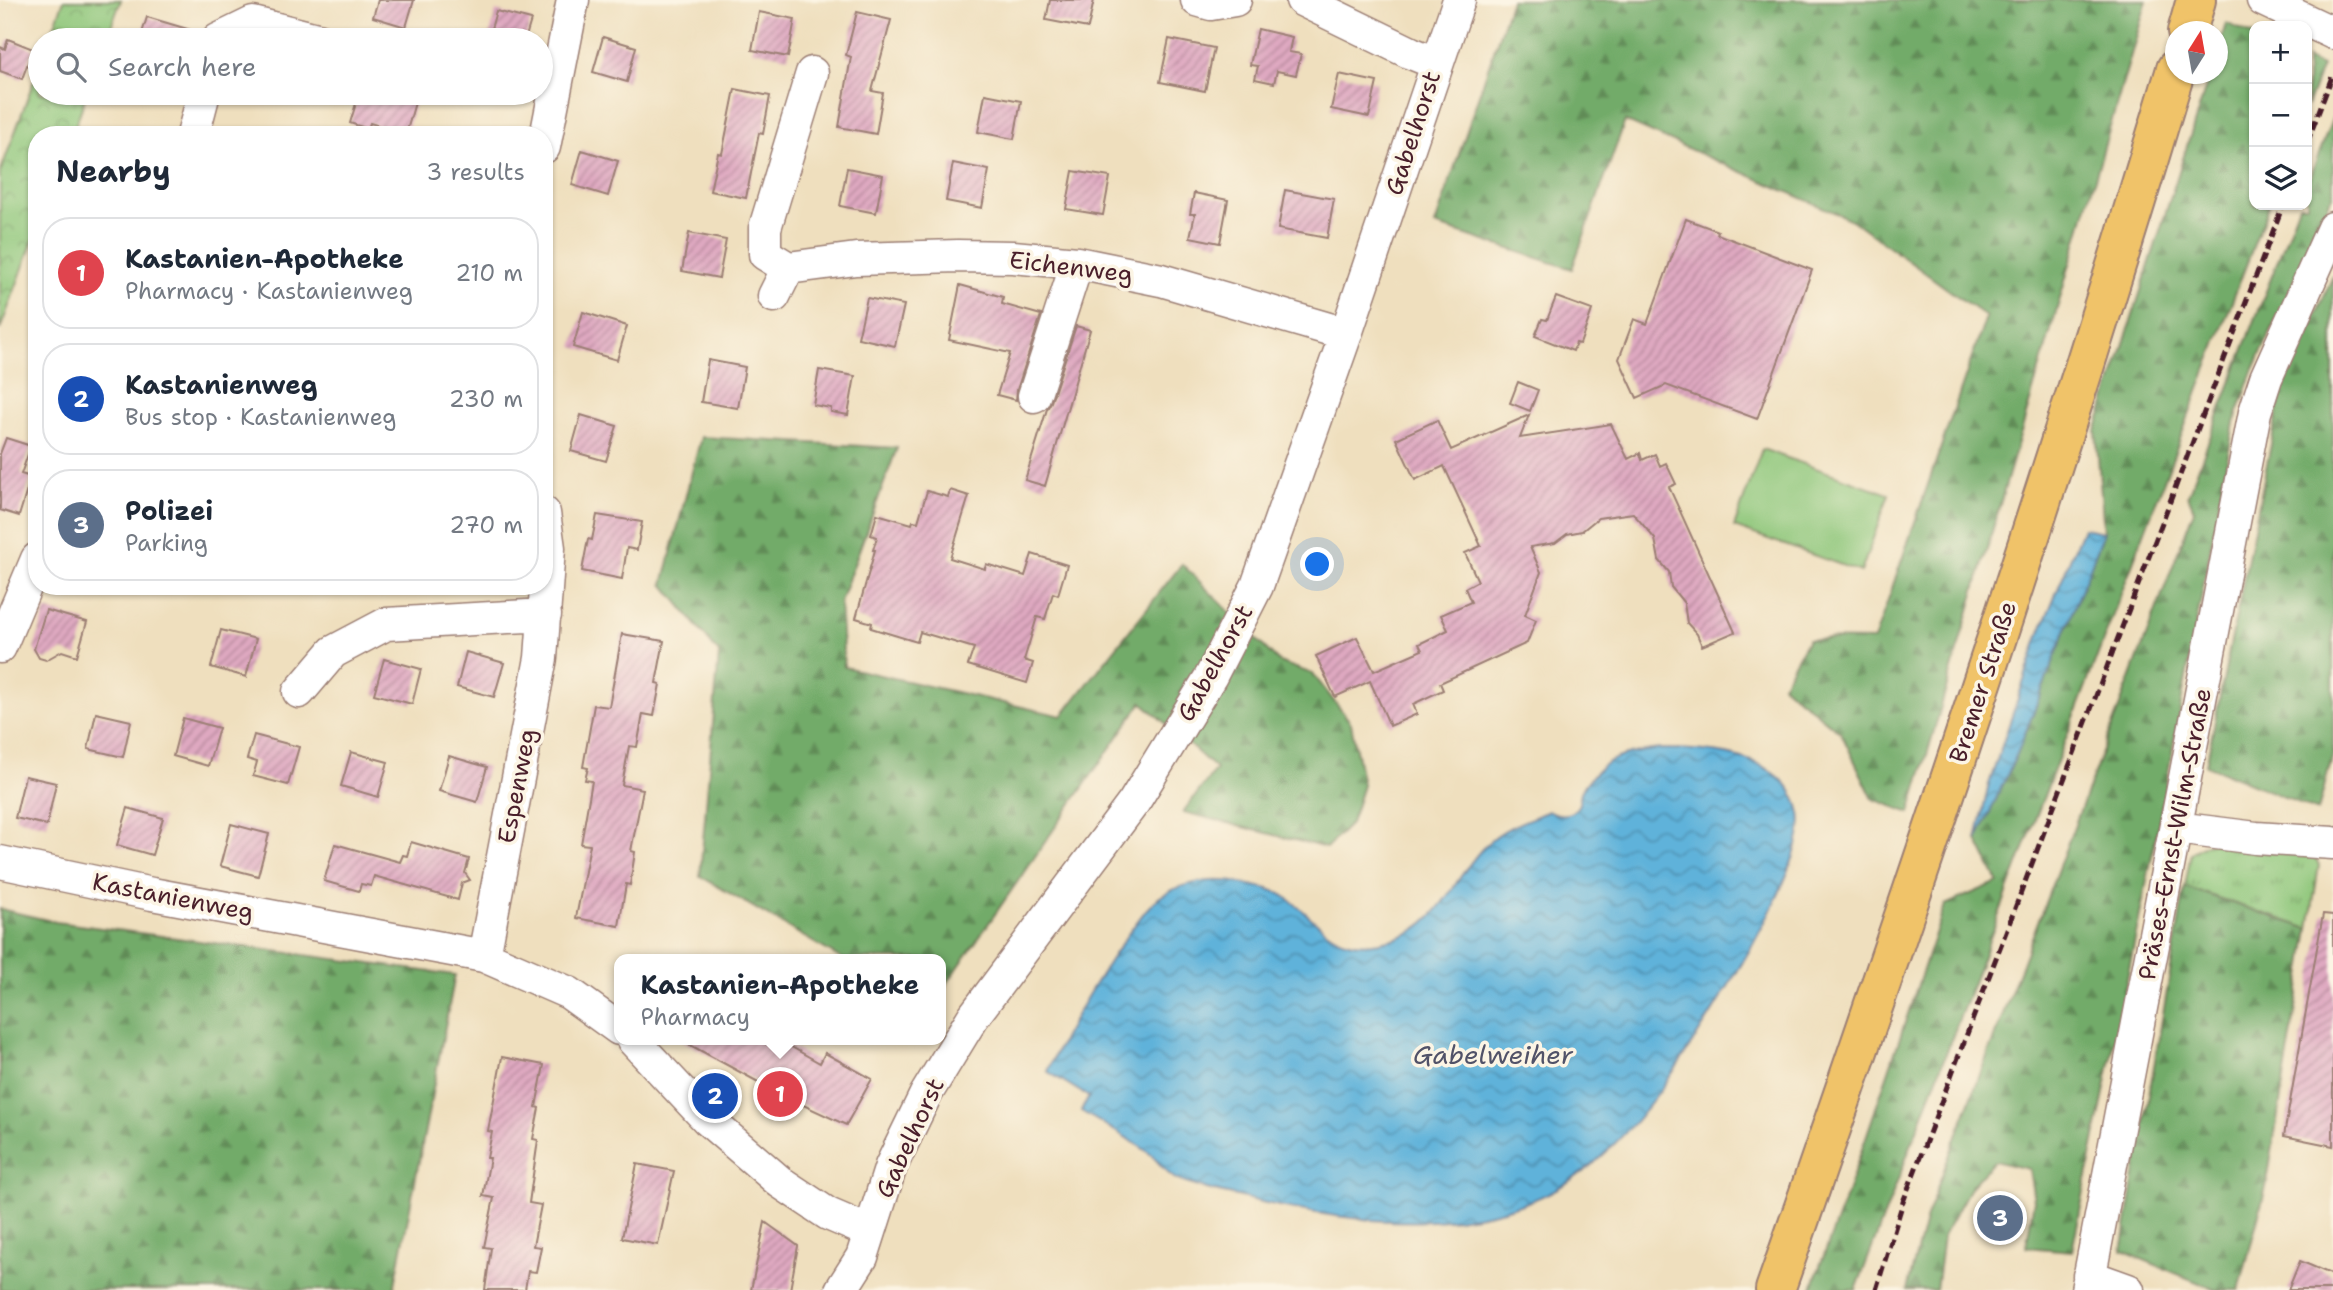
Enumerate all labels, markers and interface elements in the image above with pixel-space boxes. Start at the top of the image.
north arrow [2165,21,2228,84]
map controls [2249,21,2312,210]
button: + [2249,21,2312,84]
search box [28,28,553,105]
icon: search [52,48,90,86]
text: Search here [108,49,257,84]
street label: Gabelhorst [1378,67,1448,199]
button: − [2249,84,2312,147]
button: layers [2249,147,2312,210]
text: Nearby [56,151,171,192]
text: 3 results [426,157,525,187]
text: Kastanien-Apotheke [125,241,404,276]
street label: Eichenweg [1008,244,1134,290]
text: 1 [76,258,86,288]
text: 210 m [455,258,523,288]
text: Pharmacy · Kastanienweg [125,276,413,306]
text: Kastanienweg [125,367,318,402]
text: 2 [73,384,89,414]
text: 230 m [449,384,523,414]
text: Bus stop · Kastanienweg [125,402,396,432]
text: Polizei [125,493,213,528]
text: 3 [73,510,89,540]
text: 270 m [449,510,523,540]
text: Parking [125,528,208,558]
your location [1300,547,1334,581]
street label: Bremer Straße [1942,597,2024,767]
street label: Gabelhorst [1170,599,1260,727]
street label: Präses-Ernst-Wilm-Straße [2131,685,2219,983]
street label: Espenweg [490,726,544,846]
street label: Kastanienweg [90,866,256,928]
popup [614,954,946,1045]
text: Kastanien-Apotheke [641,967,919,1002]
text: Pharmacy [641,1002,750,1032]
water label: Gabelweiher [1413,1037,1574,1072]
pin: 1 [757,1068,803,1120]
pin: 2 [692,1070,738,1122]
street label: Gabelhorst [868,1073,952,1203]
pin: 3 [1977,1192,2023,1244]

